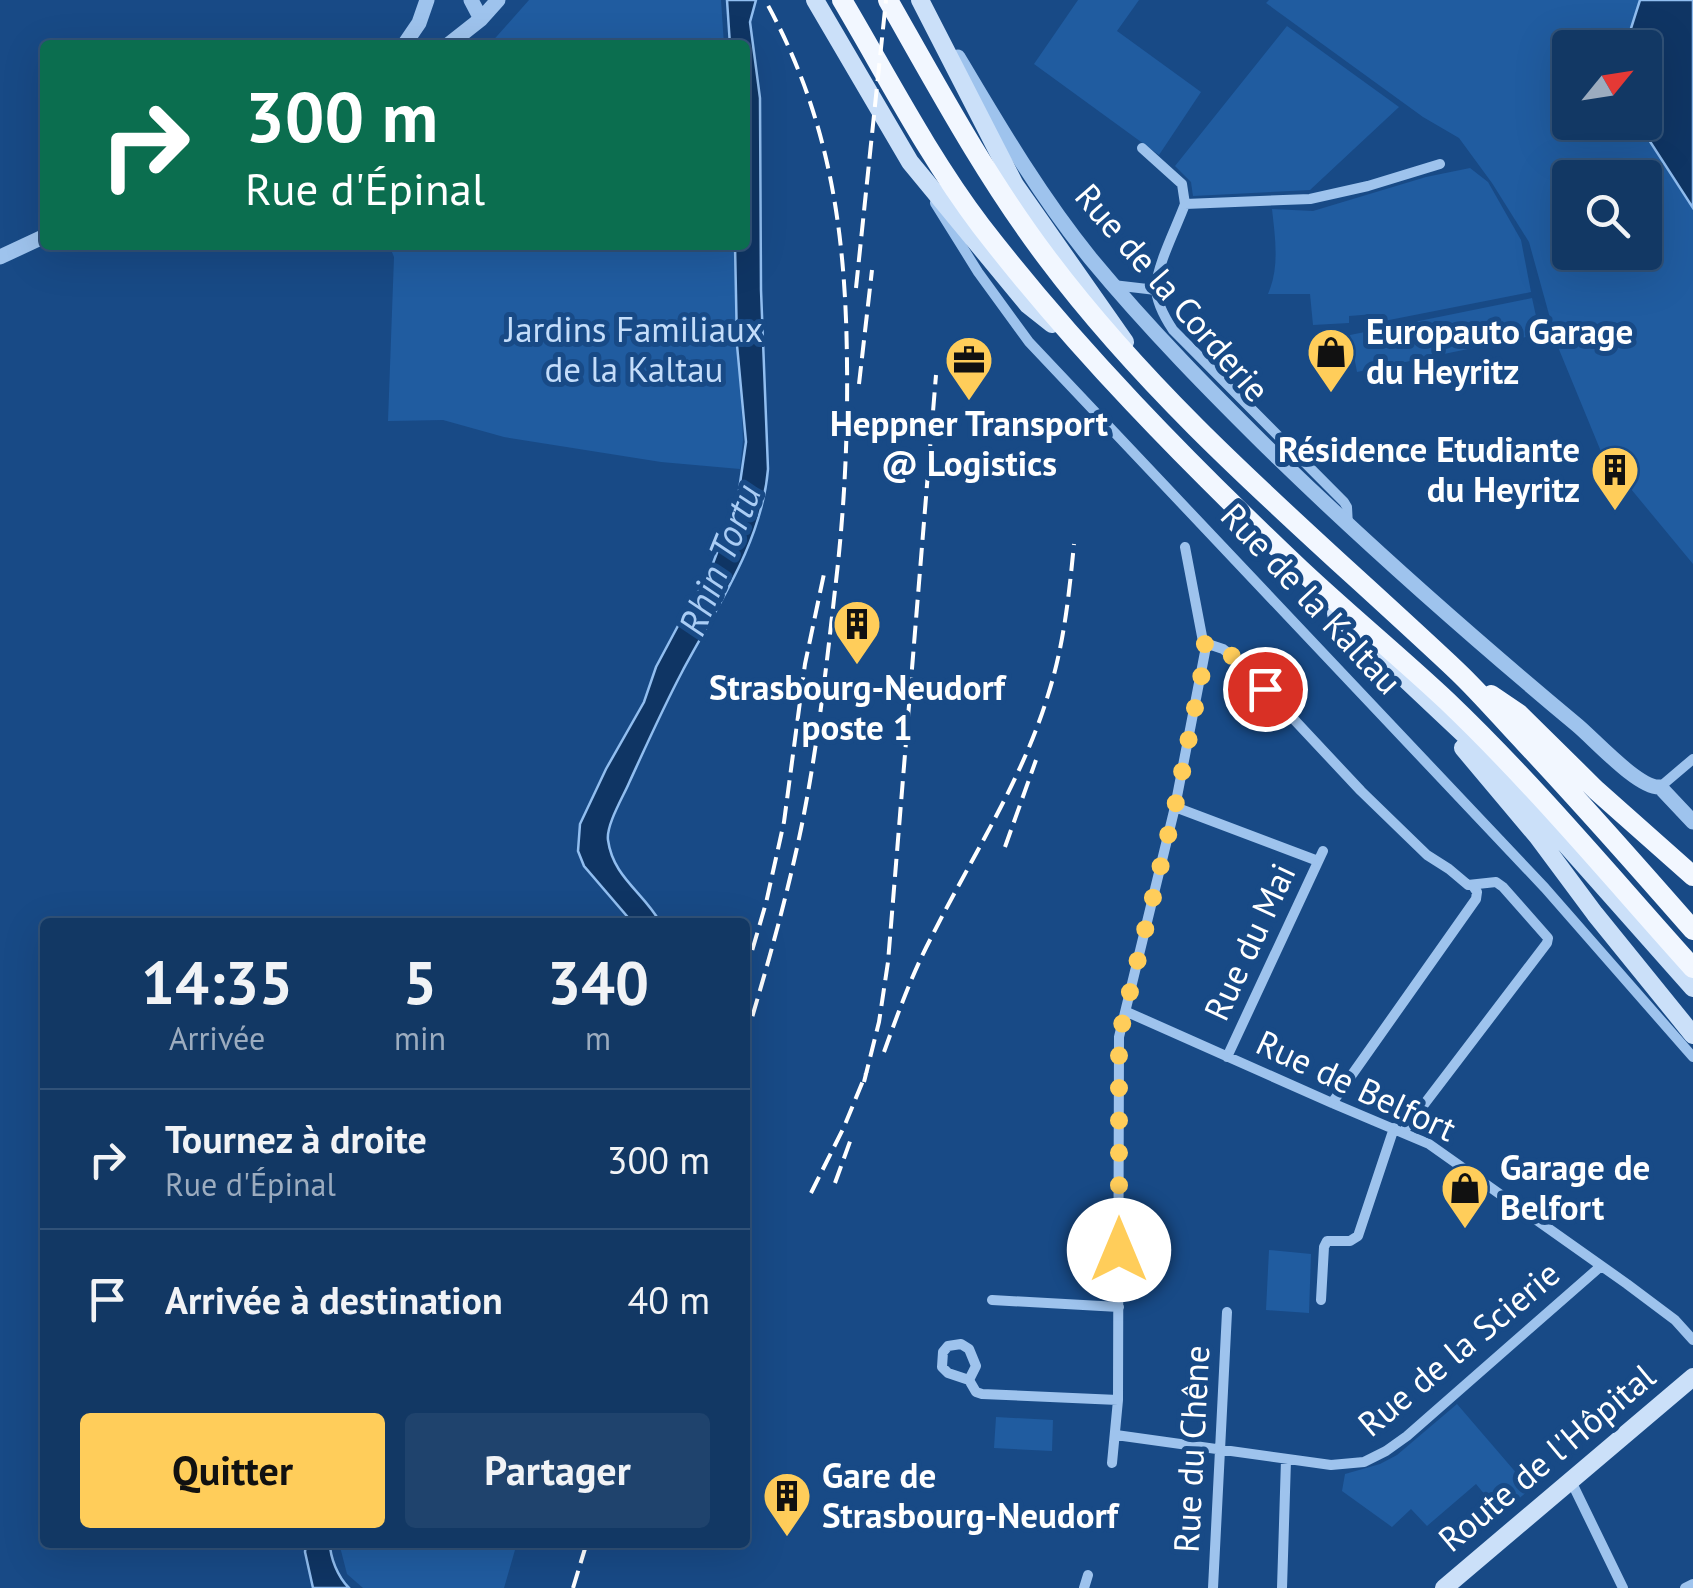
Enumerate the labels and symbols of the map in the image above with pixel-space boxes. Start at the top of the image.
north arrow [1552,30,1662,140]
street label: Rue de la Corderie [1065,174,1280,411]
park label: Jardins Familiaux de la Kaltau [503,306,763,392]
place label: Europauto Garage du Heyritz [1366,308,1633,394]
shop icon: Europauto Garage du Heyritz [1305,326,1357,394]
office icon: Heppner Transport @ Logistics [943,334,995,402]
place label: Heppner Transport @ Logistics [830,400,1109,486]
place label: Résidence Etudiante du Heyritz [1278,426,1580,512]
building icon: Résidence Etudiante du Heyritz [1589,444,1641,512]
water label: Rhin Tortu [666,477,771,642]
street label: Rue de la Kaltau [1211,493,1412,704]
building icon: Strasbourg-Neudorf poste 1 [831,598,883,666]
pin [1223,647,1308,732]
place label: Strasbourg-Neudorf poste 1 [709,664,1007,750]
street label: Rue du Mai [1193,856,1305,1027]
street label: Rue de Belfort [1249,1019,1464,1151]
place label: Garage de Belfort [1500,1144,1650,1230]
shop icon: Garage de Belfort [1439,1162,1491,1230]
position arrow [1067,1198,1171,1302]
street label: Rue de la Scierie [1348,1250,1569,1446]
street label: Rue du Chêne [1163,1344,1219,1554]
street label: Route de l'Hôpital [1428,1353,1664,1561]
place label: Gare de Strasbourg-Neudorf [822,1452,1120,1538]
building icon: Gare de Strasbourg-Neudorf [761,1470,813,1538]

